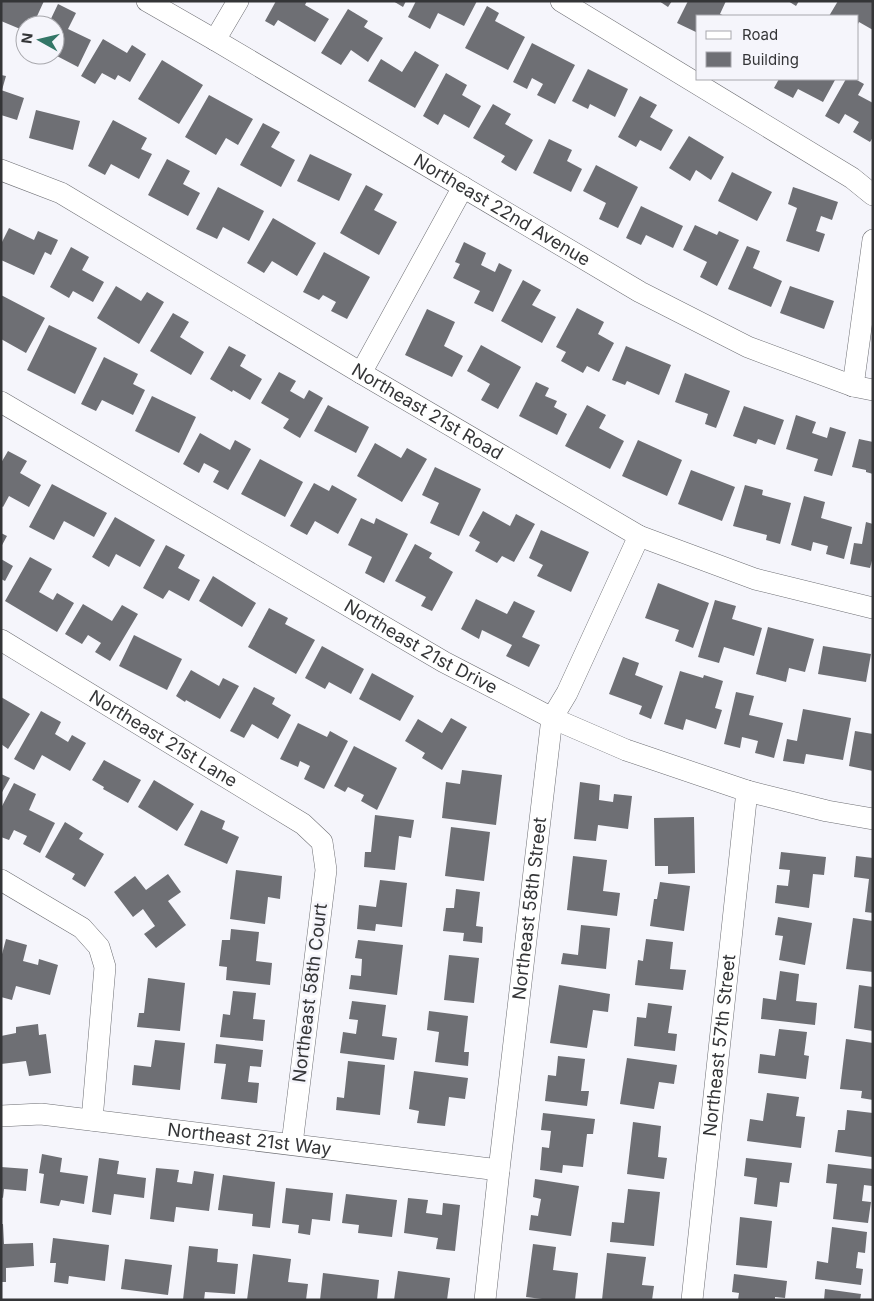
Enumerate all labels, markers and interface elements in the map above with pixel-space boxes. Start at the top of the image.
north arrow [15,15,65,65]
legend [696,15,859,80]
text: Road [742,25,778,44]
text: N [17,32,36,45]
text: Building [742,50,799,69]
street label: Northeast 22nd Avenue [410,149,594,270]
street label: Northeast 21st Road [348,359,507,464]
street label: Northeast 21st Drive [341,595,501,698]
street label: Northeast 21st Lane [86,685,241,791]
street label: Northeast 58th Street [508,816,550,1001]
street label: Northeast 58th Court [288,902,331,1084]
street label: Northeast 57th Street [699,953,739,1137]
street label: Northeast 21st Way [166,1119,333,1159]

